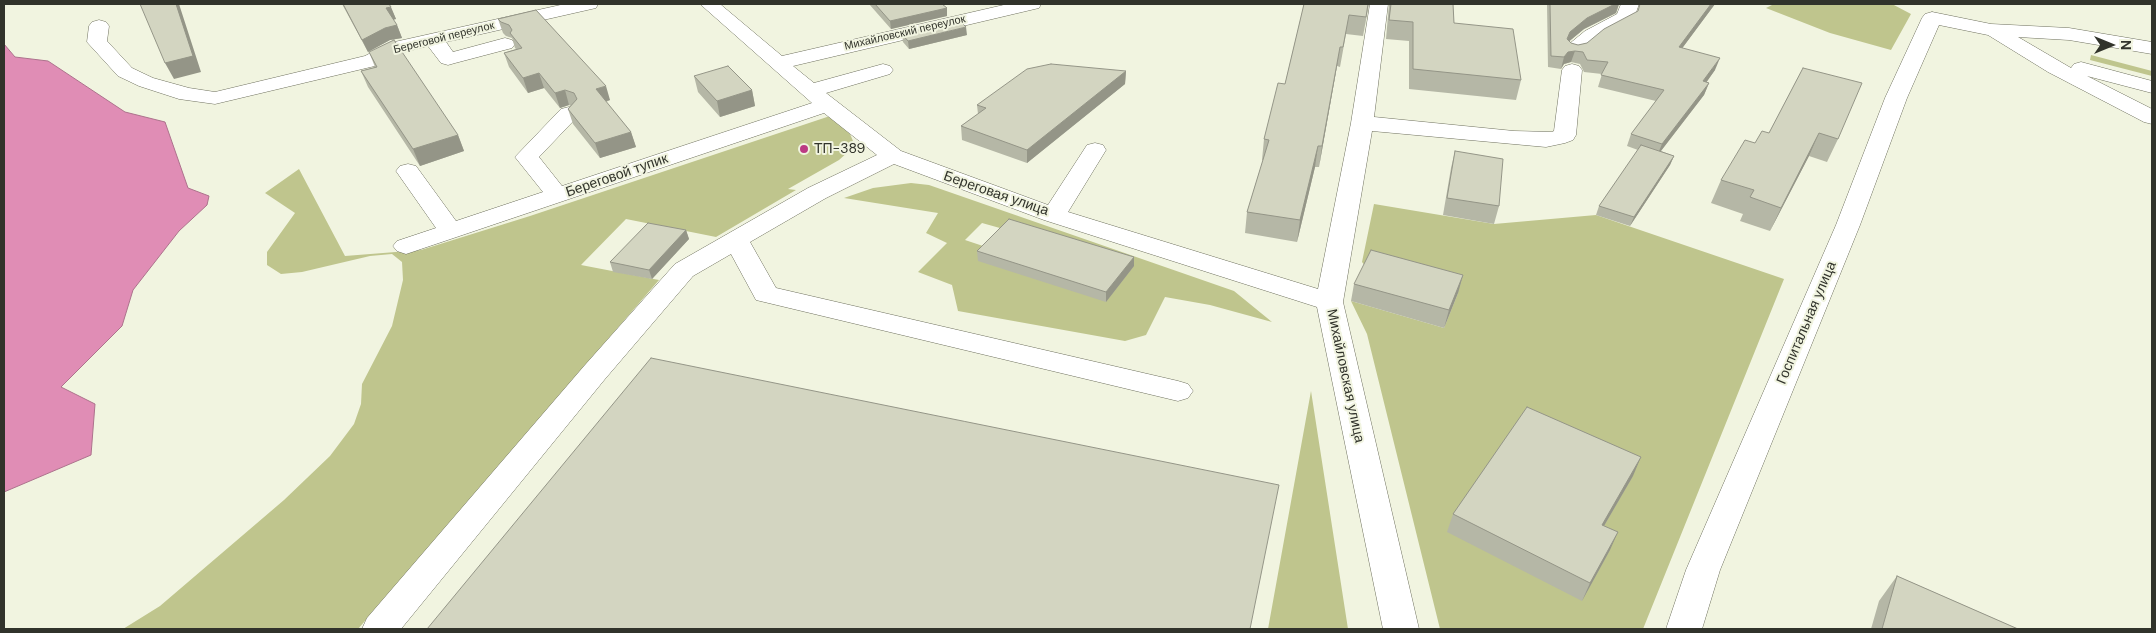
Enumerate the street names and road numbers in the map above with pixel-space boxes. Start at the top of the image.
street label: Михайловский переулок [843,13,967,53]
street label: Береговой переулок [392,19,496,57]
street label: Береговой тупик [564,151,670,201]
street label: Береговая улица [941,168,1051,220]
street label: Госпитальная улица [1774,259,1840,387]
street label: Михайловская улица [1323,308,1367,444]

